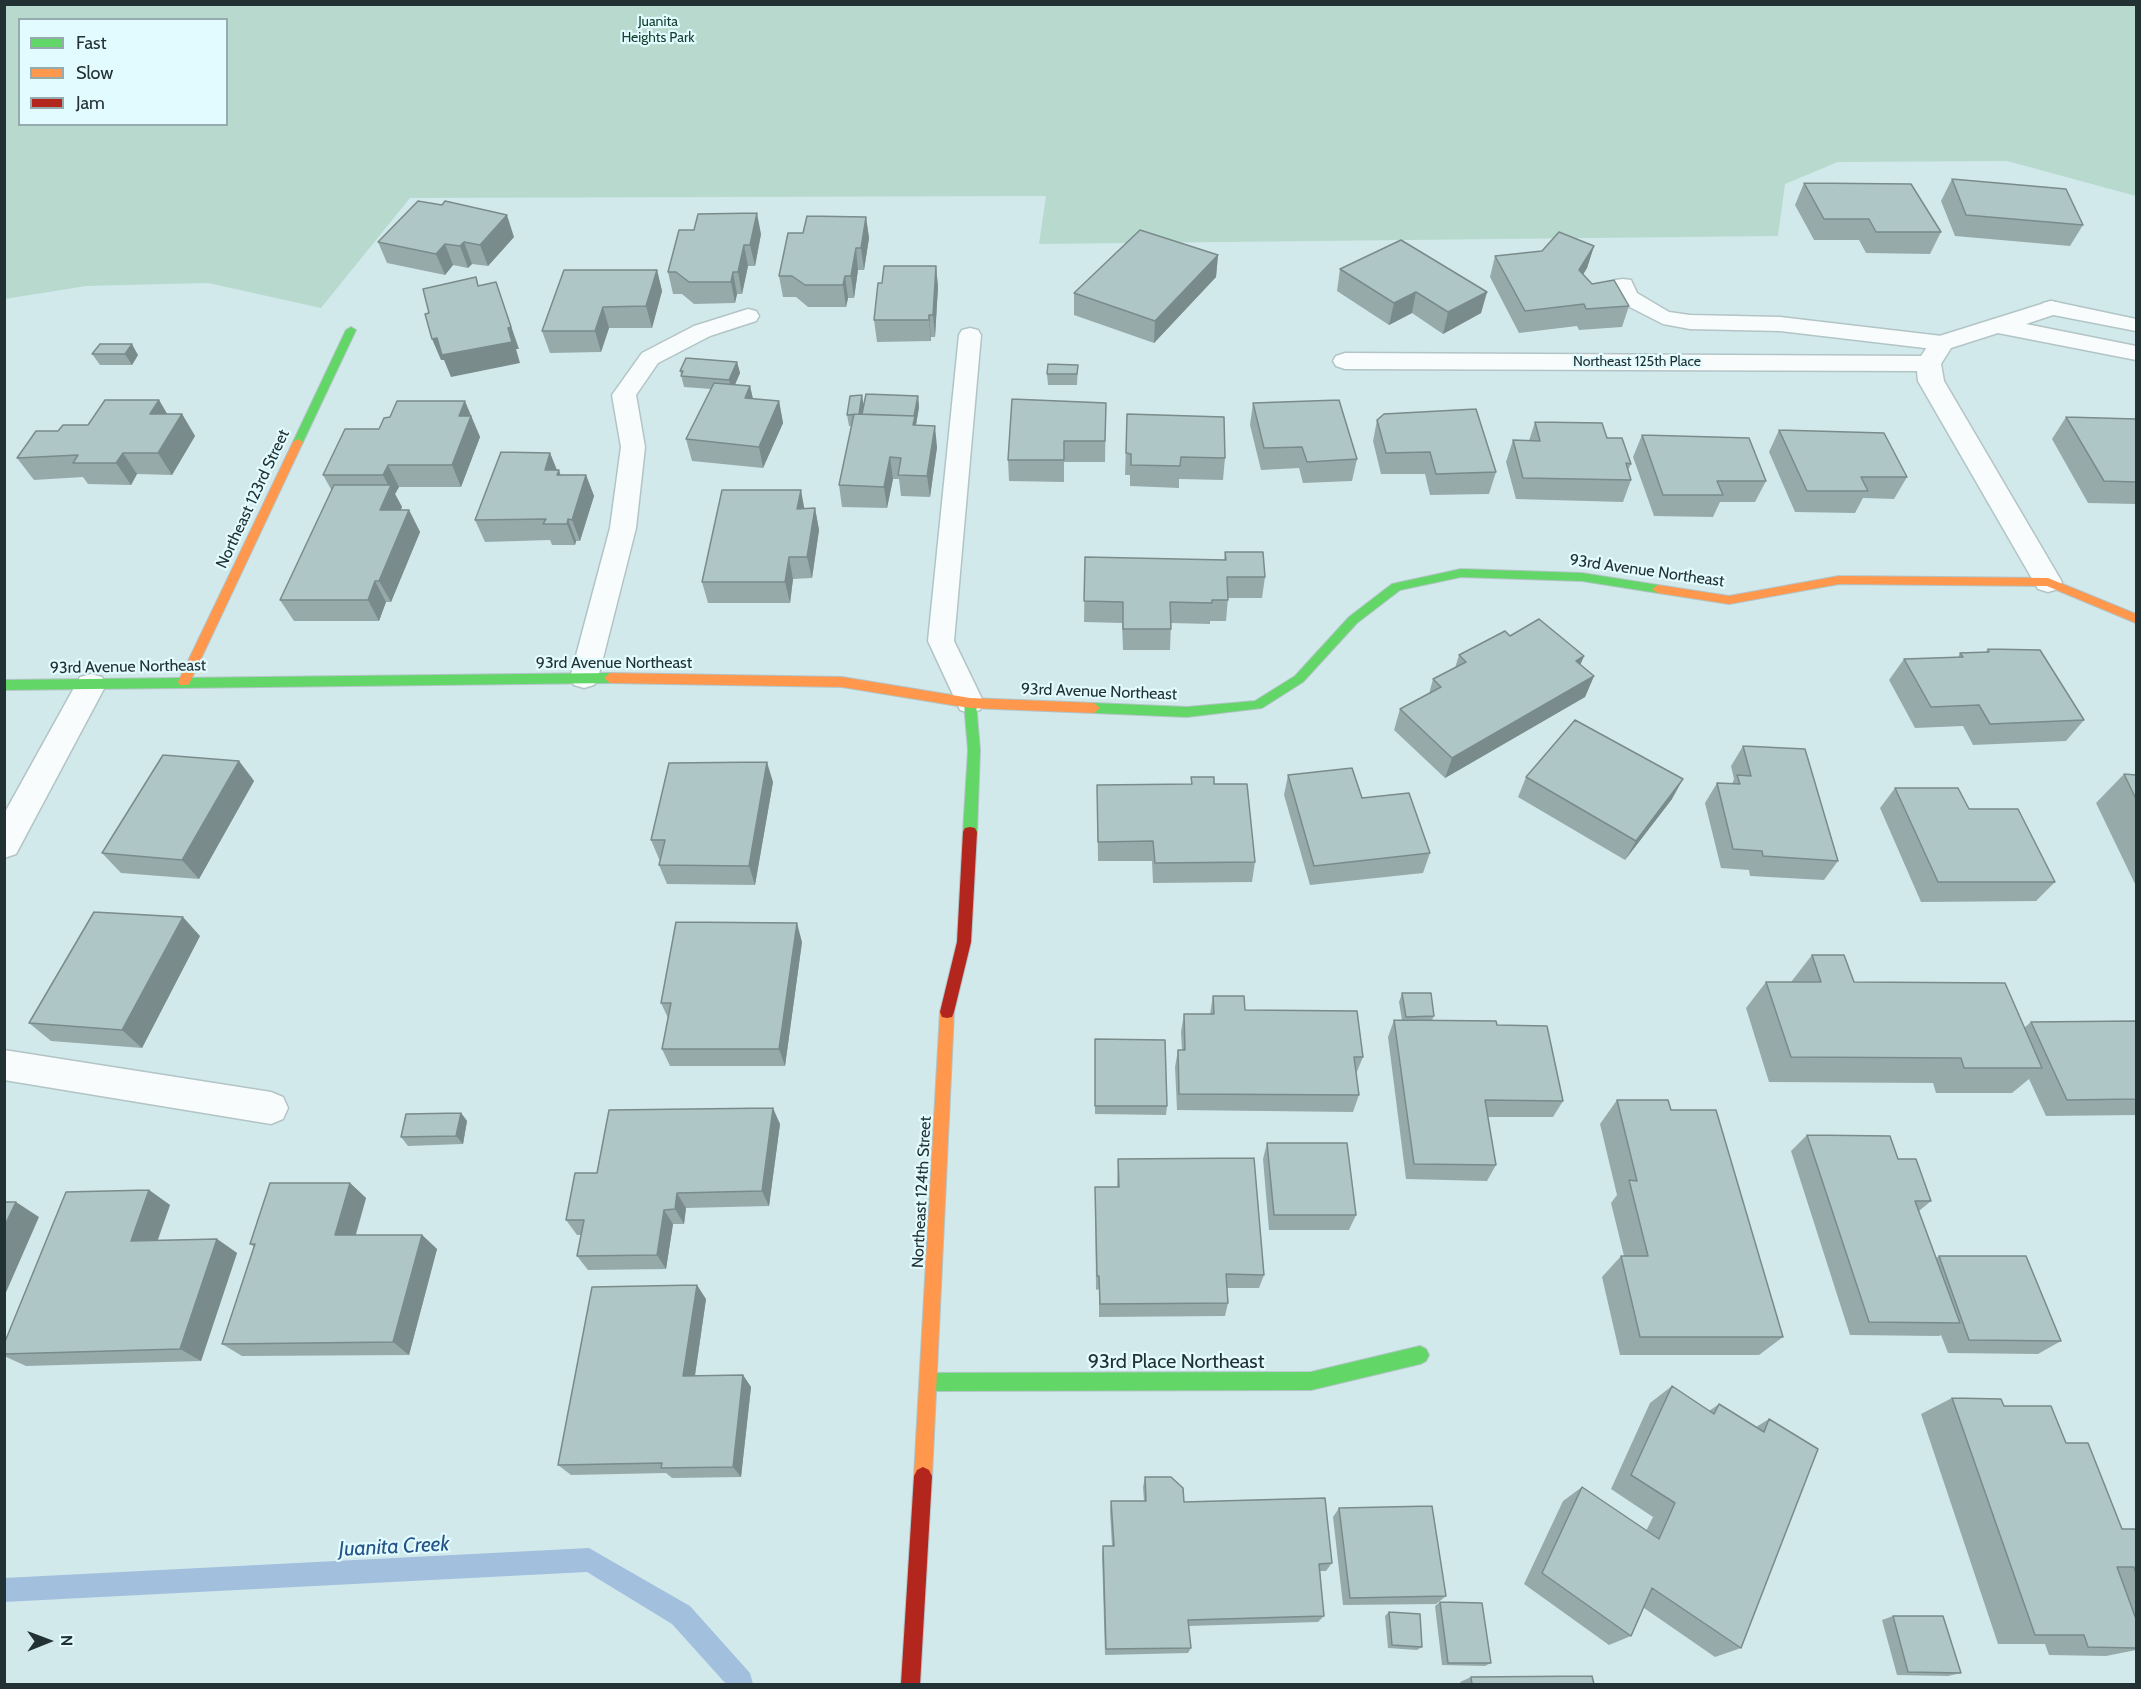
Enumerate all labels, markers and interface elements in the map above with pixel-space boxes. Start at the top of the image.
park label: Juanita Heights Park [621,14,695,46]
legend [18,18,228,126]
text: Fast [76,32,107,54]
text: Slow [76,62,113,84]
text: Jam [76,92,105,114]
street label: Northeast 125th Place [1573,354,1701,370]
street label: Northeast 123rd Street [212,426,294,572]
street label: 93rd Avenue Northeast [1568,551,1726,591]
street label: 93rd Avenue Northeast [536,653,692,673]
street label: 93rd Avenue Northeast [50,656,206,678]
street label: 93rd Avenue Northeast [1021,680,1177,704]
street label: Northeast 124th Street [908,1116,936,1268]
street label: 93rd Place Northeast [1088,1350,1264,1374]
water label: Juanita Creek [338,1532,450,1562]
north arrow [18,1611,78,1671]
text: N [57,1635,76,1646]

